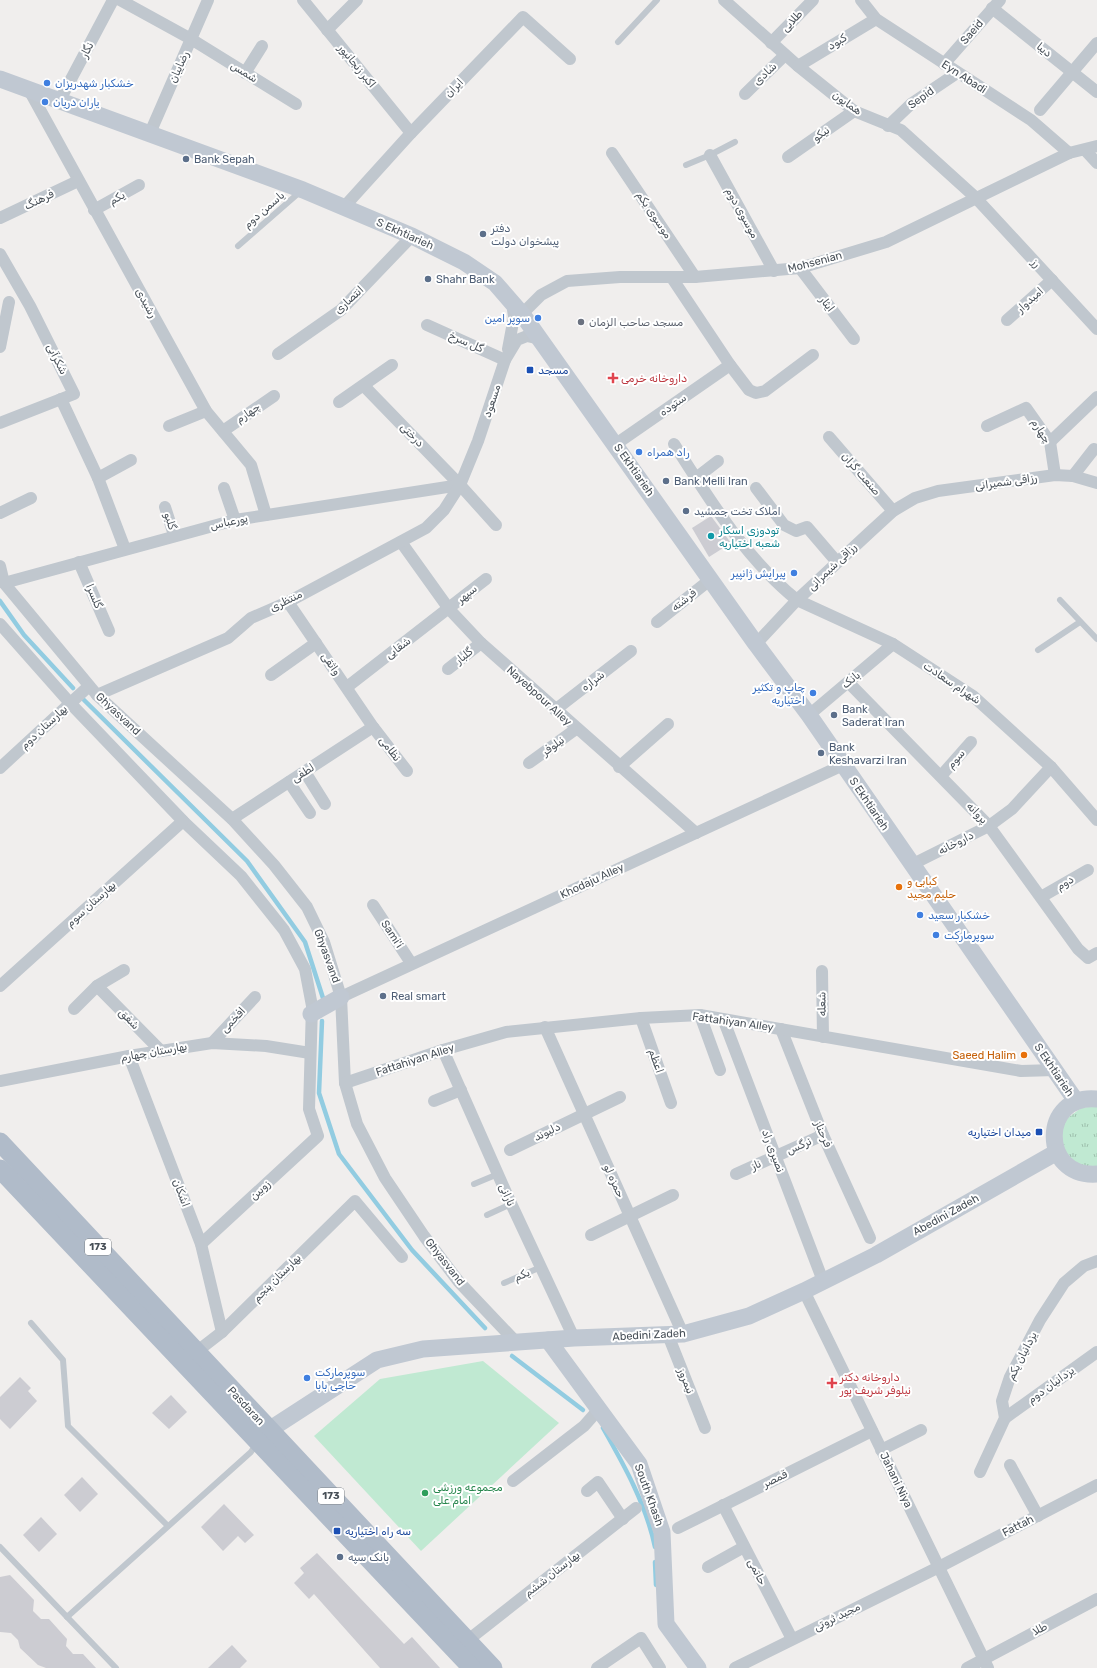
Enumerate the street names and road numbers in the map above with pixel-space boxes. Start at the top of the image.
street label: طلایی [779,7,806,35]
street label: Saeid [958,17,986,47]
street label: کبود [825,31,850,54]
street label: نگار [77,40,96,61]
street label: دیبا [1034,40,1054,60]
street label: اکبر زنجانپور [334,41,378,91]
street label: رضاییان [166,49,192,85]
street label: Eyn Abadi [939,58,989,96]
street label: شمس [228,59,260,85]
street label: شادی [751,60,779,88]
street label: ایران [442,76,466,100]
street label: Sepid [906,84,936,112]
street label: همایون [829,88,864,119]
street label: نیکو [810,124,833,145]
street label: موسوی دوم [722,185,761,241]
street label: فرهنگ [22,187,56,213]
street label: یکم [107,188,128,208]
street label: یاسمن دوم [241,189,288,232]
street label: موسوی یکم [633,189,674,242]
street label: S Ekhtiarieh [374,216,436,252]
street label: Mohsenian [786,249,844,275]
street label: رز [1028,255,1043,270]
street label: انتصاری [332,283,366,317]
street label: امیدوار [1013,285,1047,317]
street label: رشیدی [133,286,160,320]
street label: ایثار [816,293,837,314]
street label: گل سرخ [446,329,485,357]
street label: شکرآبی [44,341,70,377]
street label: مسعود [481,383,504,419]
street label: ستوده [657,391,689,420]
street label: چهارم [234,400,263,427]
street label: چهارم [1028,416,1054,446]
street label: درختی [398,420,426,450]
street label: S Ekhtiarieh [611,441,657,499]
street label: صنعت گران [839,450,883,498]
street label: رزاقی شمیرانی [974,471,1038,493]
street label: گلبو [160,511,179,532]
street label: پورعباس [209,512,249,533]
street label: رزاقی شیمرانی [805,540,859,593]
street label: گلسرا [83,582,105,610]
street label: سپهر [453,582,480,608]
street label: فرشته [669,586,699,614]
street label: منتظری [268,588,304,614]
street label: شقایی [383,634,413,662]
street label: گلبار [452,645,475,667]
street label: واثقی [318,650,343,678]
street label: شهرام سعادت [920,659,983,708]
street label: Nayebpour Alley [504,663,574,729]
street label: شراره [579,668,607,694]
street label: بانک [839,669,863,691]
street label: Ghyasvand [93,690,143,738]
street label: بهارستان دوم [18,702,71,753]
street label: نیلوفر [538,733,568,760]
street label: نظامی [376,734,404,764]
street label: سوم [944,747,969,772]
street label: لطفی [289,761,317,785]
street label: S Ekhtiarieh [846,775,892,833]
street label: پروانه [963,800,990,827]
street label: داروخانه [936,829,976,858]
street label: Khodaju Alley [558,861,626,901]
street label: دوم [1054,873,1077,894]
street label: بهارستان سوم [64,878,119,930]
street label: Sami'i [378,918,406,950]
street label: Ghyasvand [311,927,343,985]
street label: شعله [815,991,829,1017]
street label: افخمی [218,1004,248,1036]
street label: شفق [115,1006,142,1033]
street label: Fattahiyan Alley [692,1010,774,1034]
street label: بهارستان چهارم [120,1040,188,1065]
street label: Fattahiyan Alley [374,1041,456,1079]
street label: S Ekhtiarieh [1031,1041,1077,1099]
street label: اعظم [645,1047,666,1075]
street label: فرحناز [811,1118,834,1149]
street label: دلیوند [532,1120,563,1145]
street label: نصیری راد [759,1128,787,1174]
street label: نرگس [784,1135,814,1157]
street label: ناز [748,1157,763,1173]
street label: حمزه لو [600,1162,627,1201]
street label: اشکان [170,1177,192,1209]
street label: زوبین [247,1177,274,1203]
street label: نارانی [496,1182,518,1208]
street label: Abedini Zadeh [911,1192,981,1238]
street label: Ghyasvand [422,1236,468,1288]
road number: 173 [85,1239,111,1255]
street label: بهارستان پنجم [250,1251,305,1306]
street label: یکم [512,1266,532,1285]
street label: Abedini Zadeh [612,1327,686,1343]
street label: یزدانیان یکم [1004,1330,1041,1383]
street label: یزدانیان دوم [1025,1364,1078,1407]
street label: نیمروز [674,1365,697,1396]
street label: Pasdaran [225,1384,267,1428]
street label: Jahani Niya [877,1450,915,1510]
street label: South Khash [632,1462,666,1528]
street label: قمصر [760,1468,789,1491]
road number: 173 [318,1488,344,1504]
street label: Fattah [1000,1513,1036,1539]
street label: بهارستان ششم [522,1548,583,1601]
street label: حاتمی [745,1557,769,1588]
street label: مجید ثروتی [812,1600,863,1635]
street label: طلا [1030,1620,1050,1638]

